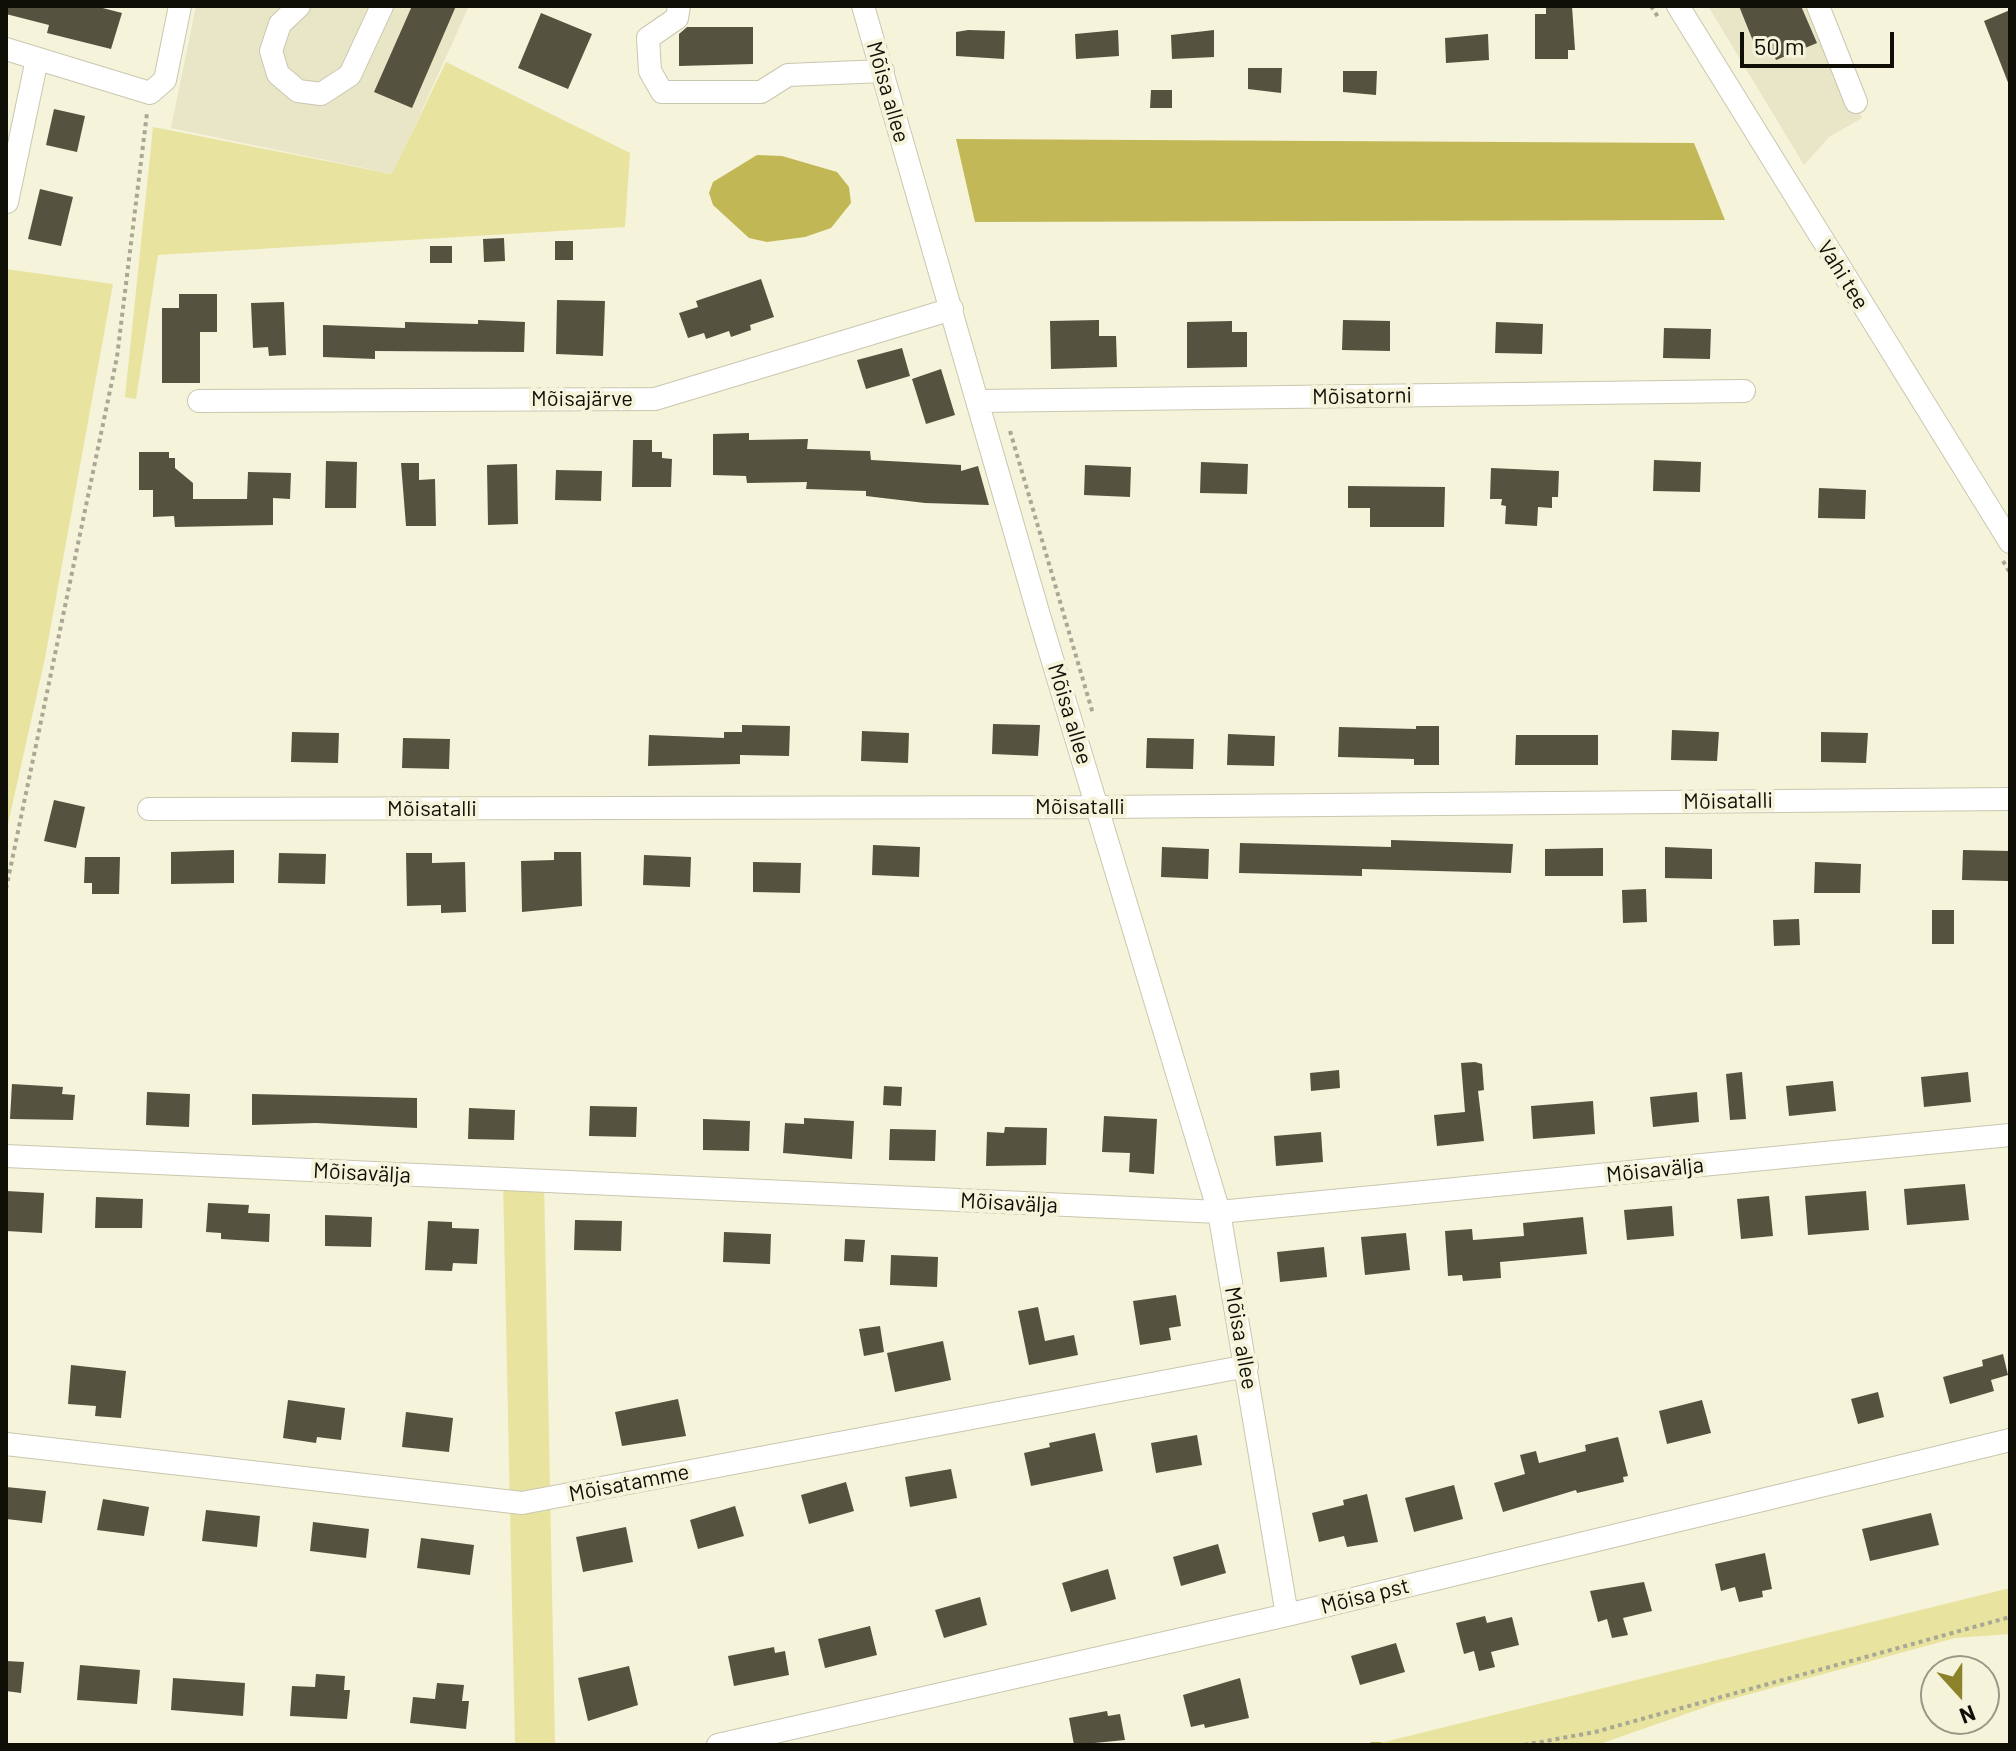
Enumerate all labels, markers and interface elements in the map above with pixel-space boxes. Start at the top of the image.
scale bar [1744,16,1898,66]
text: 50 m [1754,31,1805,60]
street label: Mõisa allee [861,38,915,146]
street label: Vahi tee [1812,236,1874,314]
street label: Mõisatorni [1312,382,1412,410]
street label: Mõisajärve [531,386,633,412]
street label: Mõisa allee [1042,660,1098,768]
street label: Mõisatalli [1683,787,1773,815]
street label: Mõisatalli [1035,794,1125,820]
street label: Mõisatalli [387,796,477,822]
street label: Mõisavälja [1605,1152,1705,1188]
street label: Mõisavälja [312,1157,412,1189]
street label: Mõisavälja [959,1187,1059,1219]
street label: Mõisa allee [1219,1284,1263,1392]
street label: Mõisatamme [567,1458,691,1508]
street label: Mõisa pst [1318,1572,1412,1620]
north arrow [1920,1655,2000,1735]
text: N [1956,1701,1979,1730]

